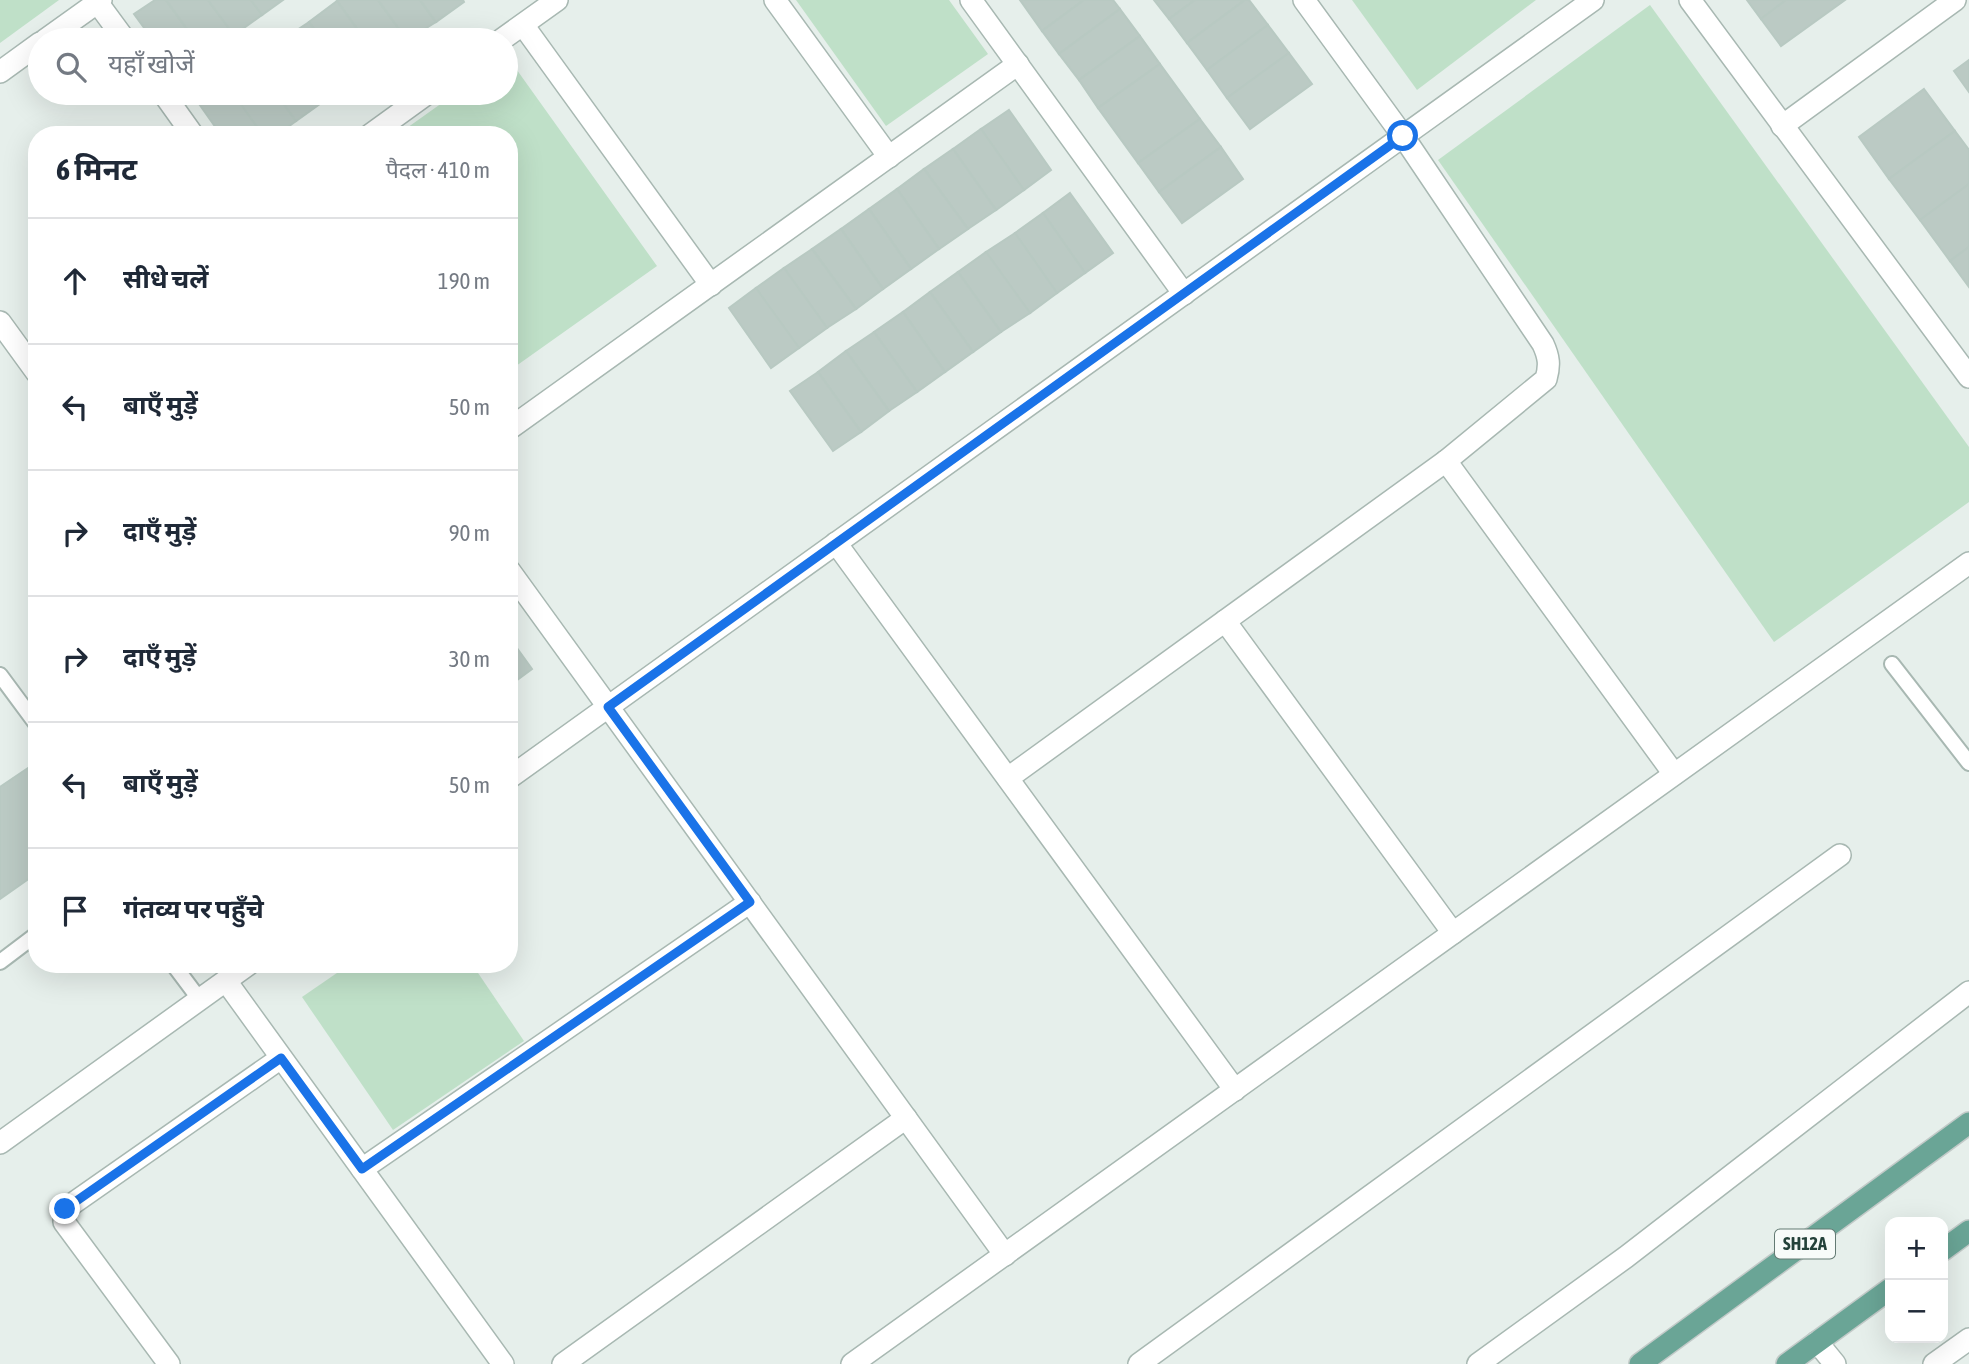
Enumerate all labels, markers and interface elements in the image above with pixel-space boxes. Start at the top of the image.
search box [28,28,518,105]
icon: search [52,48,90,86]
text: यहाँ खोजें [108,49,194,79]
route start [1387,120,1418,151]
text: 6 मिनट [56,152,137,186]
text: पैदल · 410 m [386,157,490,183]
icon: ahead [56,262,94,300]
text: सीधे चलें [123,264,209,294]
text: 190 m [438,268,490,294]
icon: left [56,388,94,426]
text: बाएँ मुड़ें [123,390,198,420]
text: 50 m [449,394,490,420]
icon: right [56,514,94,552]
text: दाएँ मुड़ें [123,516,196,546]
text: 90 m [449,520,490,546]
icon: right [56,640,94,678]
text: दाएँ मुड़ें [123,642,196,672]
text: 30 m [449,646,490,672]
icon: left [56,766,94,804]
text: बाएँ मुड़ें [123,768,198,798]
text: 50 m [449,772,490,798]
icon: arrive [56,892,94,930]
text: गंतव्य पर पहुँचे [123,894,264,924]
route end [49,1193,80,1224]
map controls [1885,1217,1948,1343]
button: + [1885,1217,1948,1280]
road number: SH12A [1775,1230,1835,1259]
button: − [1885,1280,1948,1343]

